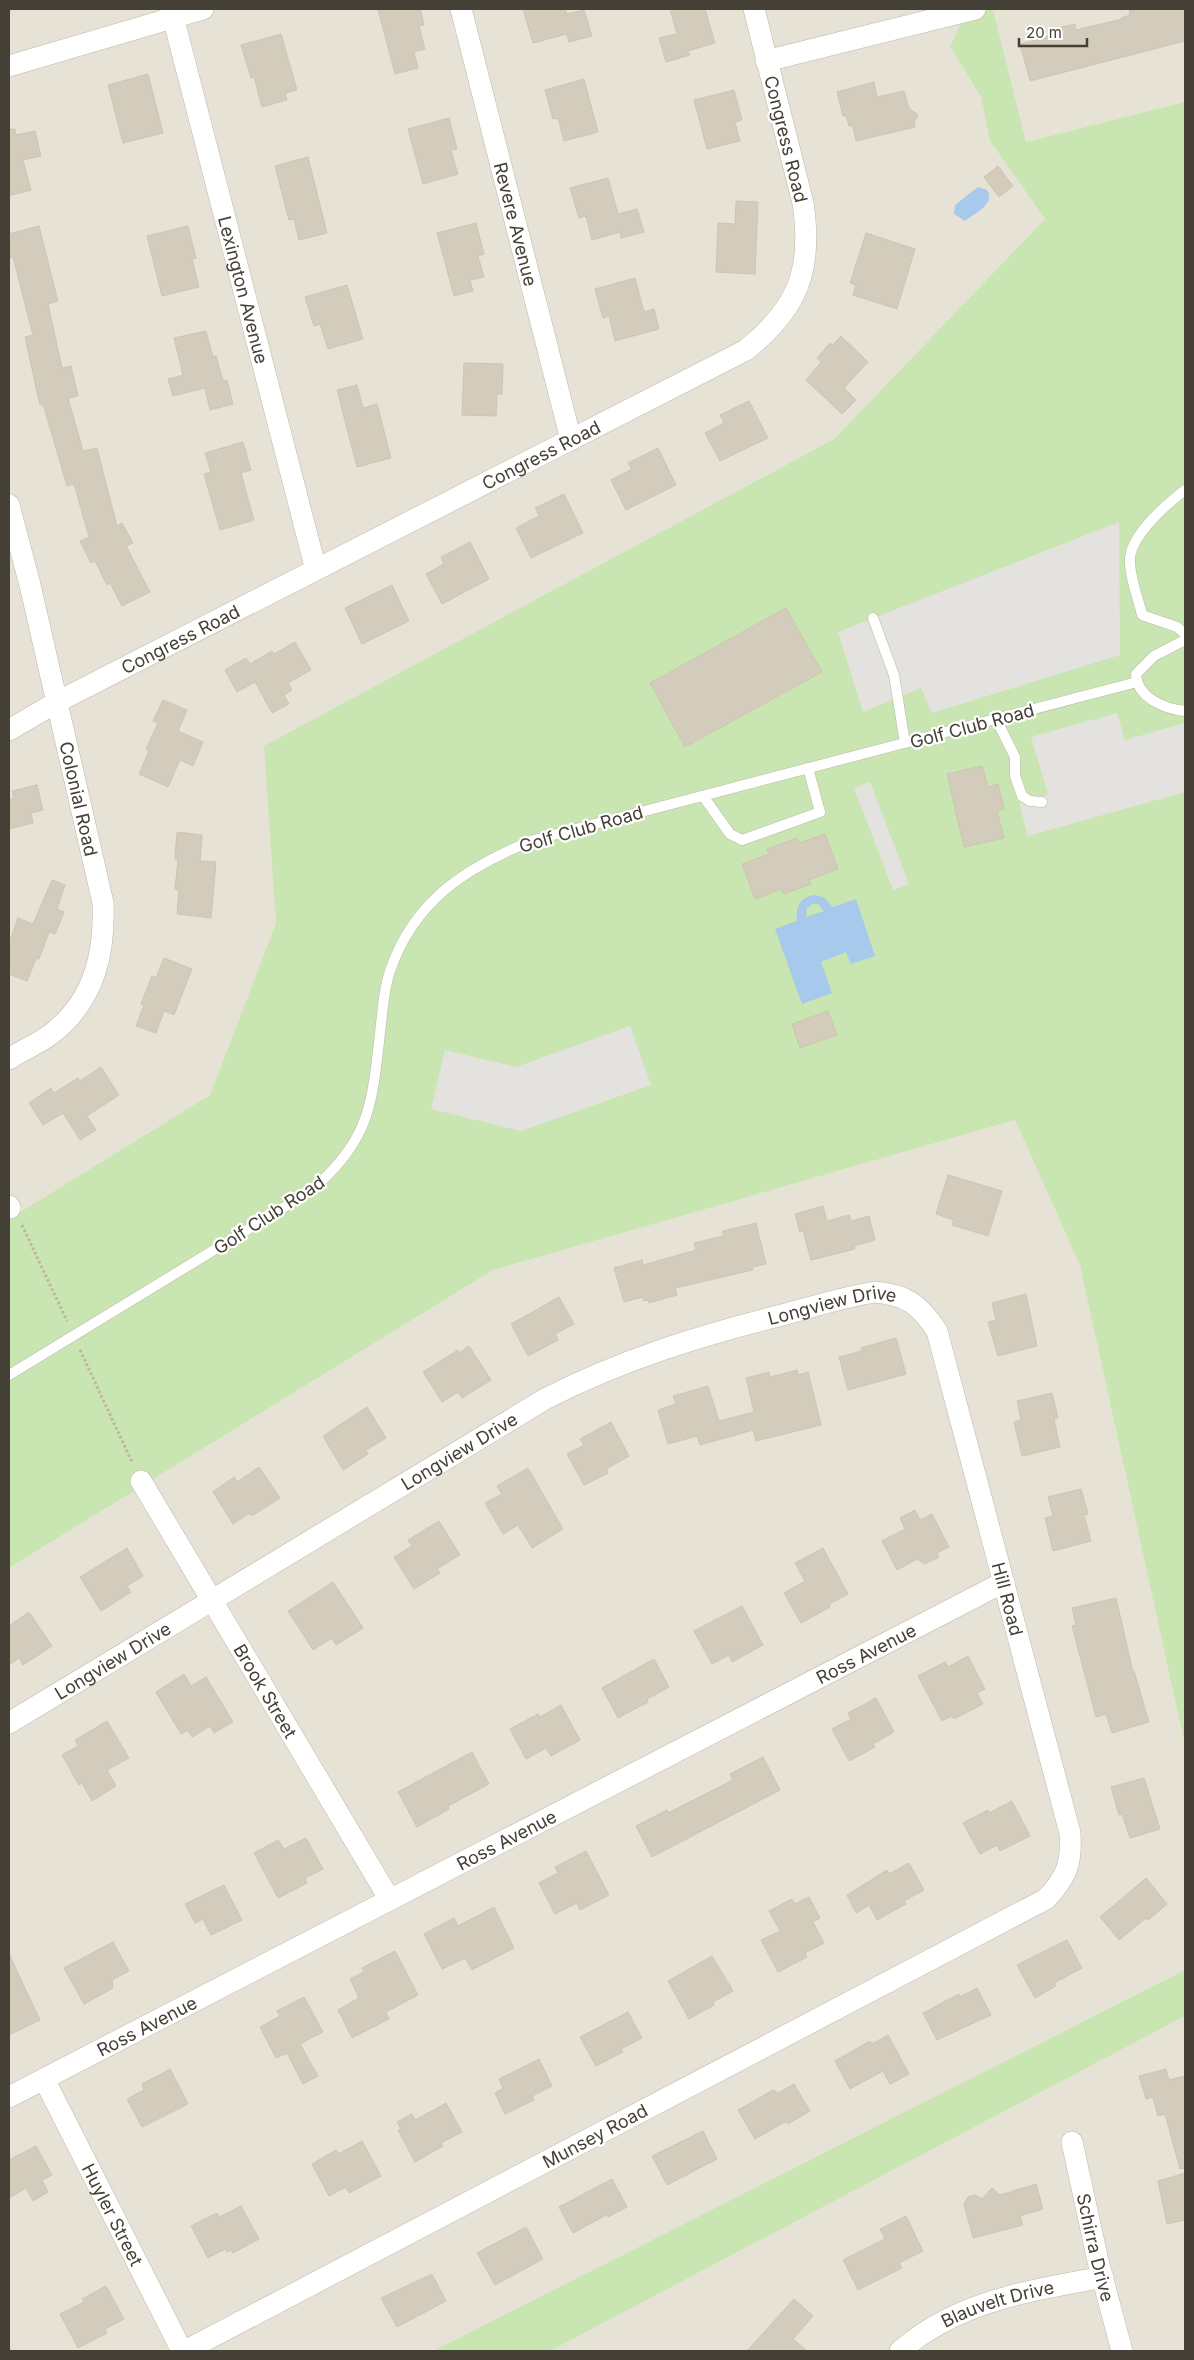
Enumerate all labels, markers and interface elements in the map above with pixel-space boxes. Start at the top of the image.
scale bar [1019,15,1086,47]
text: 20 m [1026,23,1062,42]
street label: Congress Road [760,73,812,205]
street label: Revere Avenue [490,160,542,288]
street label: Lexington Avenue [214,214,273,366]
street label: Congress Road [478,416,604,494]
street label: Congress Road [118,600,243,678]
street label: Golf Club Road [907,699,1037,753]
street label: Colonial Road [56,739,102,858]
street label: Golf Club Road [517,801,645,857]
street label: Golf Club Road [210,1171,328,1259]
street label: Longview Drive [766,1281,899,1329]
street label: Longview Drive [397,1408,521,1494]
street label: Hill Road [988,1560,1028,1638]
street label: Longview Drive [51,1617,174,1703]
street label: Ross Avenue [813,1619,919,1688]
street label: Brook Street [230,1640,302,1742]
street label: Ross Avenue [453,1805,560,1874]
street label: Ross Avenue [93,1991,200,2060]
street label: Munsey Road [539,2100,651,2172]
street label: Huyler Street [78,2160,147,2269]
street label: Schirra Drive [1073,2191,1119,2304]
street label: Blauvelt Drive [937,2276,1056,2331]

